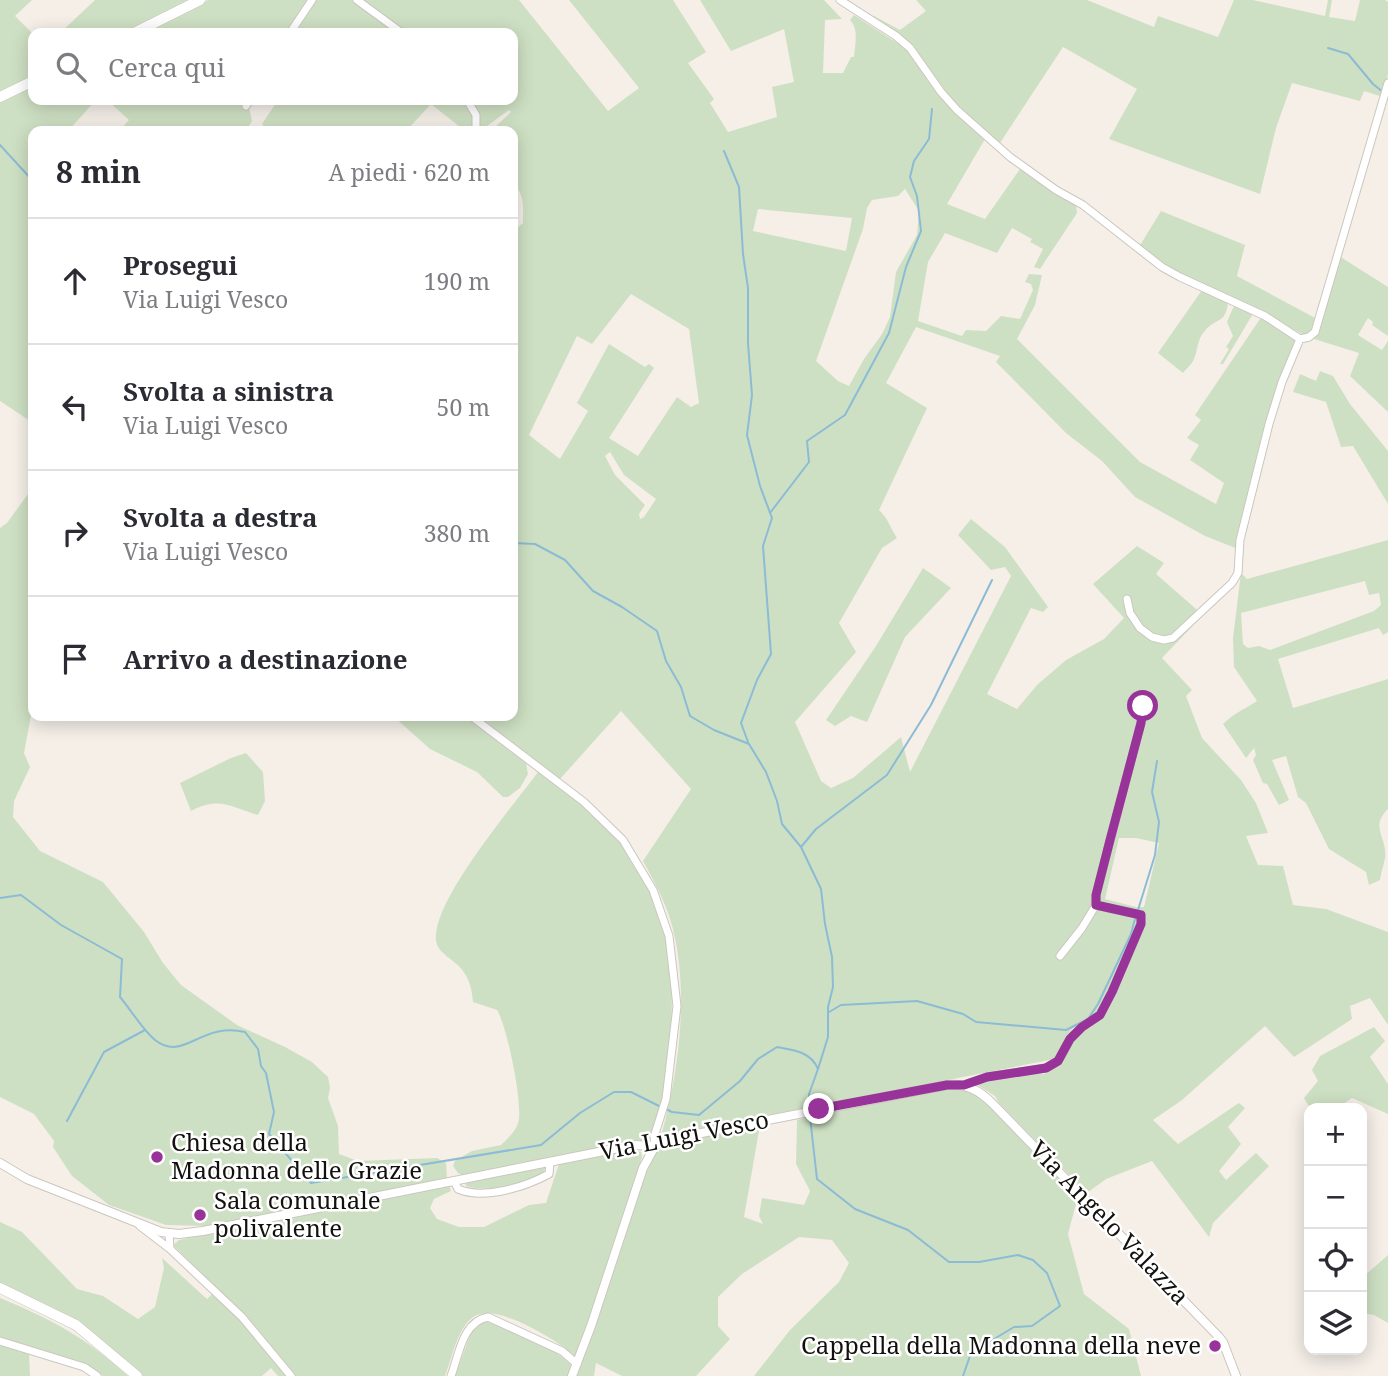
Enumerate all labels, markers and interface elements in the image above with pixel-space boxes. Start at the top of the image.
search box [28,28,518,105]
icon: search [52,48,90,86]
text: Cerca qui [108,49,225,85]
text: 8 min [56,151,141,192]
text: A piedi · 620 m [329,156,490,188]
text: Prosegui [123,247,238,283]
icon: ahead [56,262,94,300]
text: 190 m [424,265,490,297]
text: Via Luigi Vesco [123,283,288,315]
text: Svolta a sinistra [123,373,334,409]
icon: left [56,388,94,426]
text: 50 m [437,391,490,423]
text: Via Luigi Vesco [123,409,288,441]
text: Svolta a destra [123,499,318,535]
icon: right [56,514,94,552]
text: 380 m [424,517,490,549]
text: Via Luigi Vesco [123,535,288,567]
icon: arrive [56,640,94,678]
text: Arrivo a destinazione [123,641,408,677]
route start [1127,690,1158,721]
route end [803,1093,834,1124]
street label: Via Luigi Vesco [596,1102,771,1167]
map controls [1304,1103,1367,1355]
button: + [1304,1103,1367,1166]
place label: Chiesa della Madonna delle Grazie [171,1125,422,1186]
street label: Via Angelo Valazza [1023,1133,1197,1311]
marker: Chiesa della Madonna delle Grazie [149,1149,165,1165]
button: − [1304,1166,1367,1229]
place label: Sala comunale polivalente [214,1183,381,1244]
marker: Sala comunale polivalente [192,1207,208,1223]
button: locate [1304,1229,1367,1292]
button: layers [1304,1292,1367,1355]
place label: Cappella della Madonna della neve [801,1328,1201,1361]
marker: Cappella della Madonna della neve [1207,1338,1223,1354]

